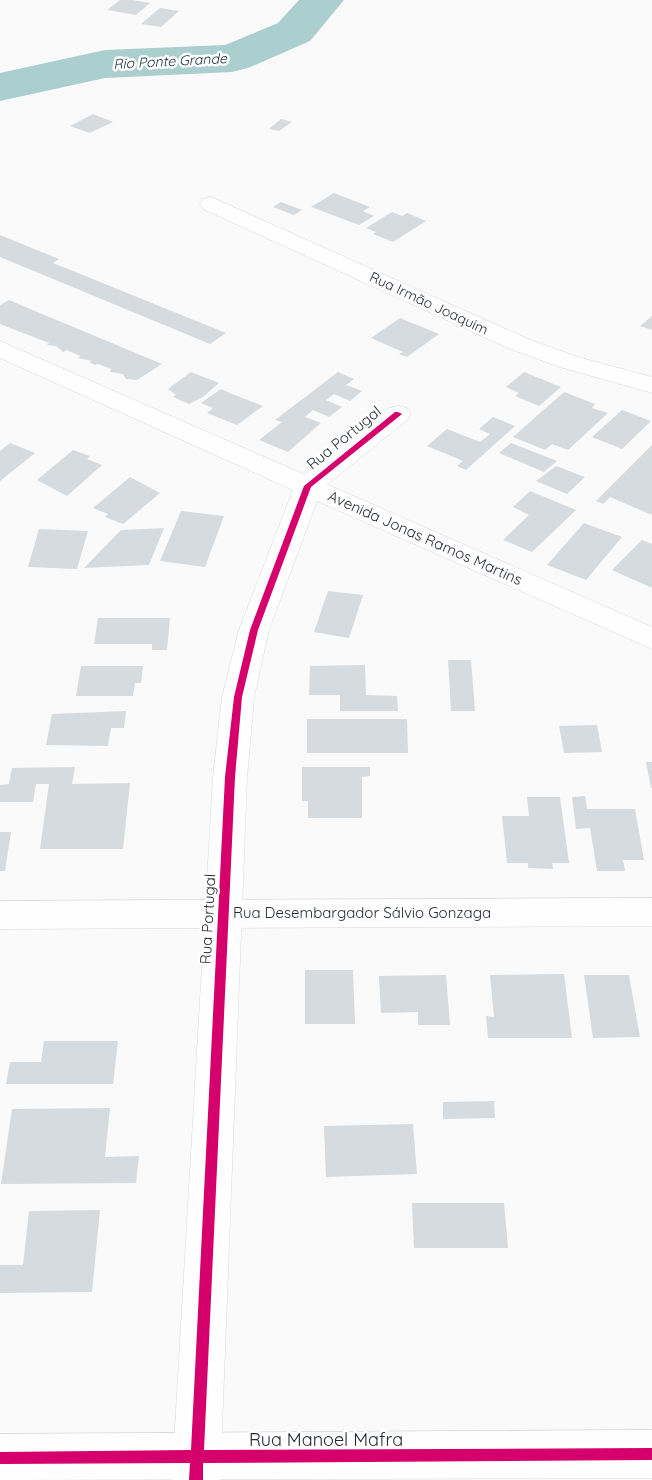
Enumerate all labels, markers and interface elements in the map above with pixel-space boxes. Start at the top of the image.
water label: Rio Ponte Grande [113,49,228,73]
street label: Rua Irmão Joaquim [367,268,491,338]
street label: Rua Portugal [303,402,385,473]
street label: Avenida Jonas Ramos Martins [325,486,525,589]
street label: Rua Portugal [196,873,219,965]
street label: Rua Desembargador Sálvio Gonzaga [233,903,491,922]
street label: Rua Manoel Mafra [249,1428,403,1451]

